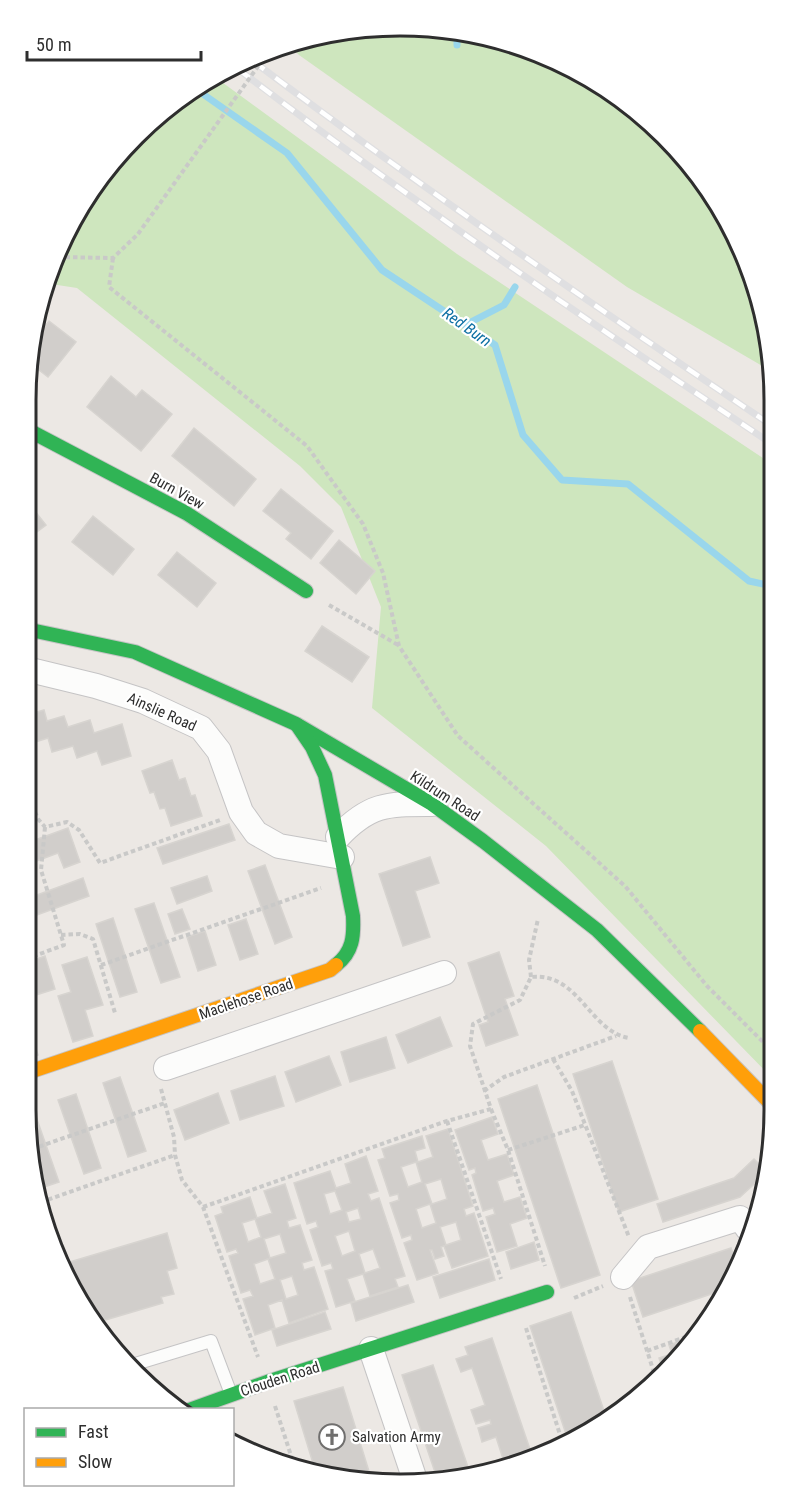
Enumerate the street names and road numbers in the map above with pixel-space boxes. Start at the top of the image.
street label: Burn View [147,469,208,513]
street label: Ainslie Road [125,689,199,735]
street label: Kildrum Road [407,767,483,825]
street label: Maclehose Road [197,975,295,1023]
street label: Clouden Road [238,1358,322,1400]

